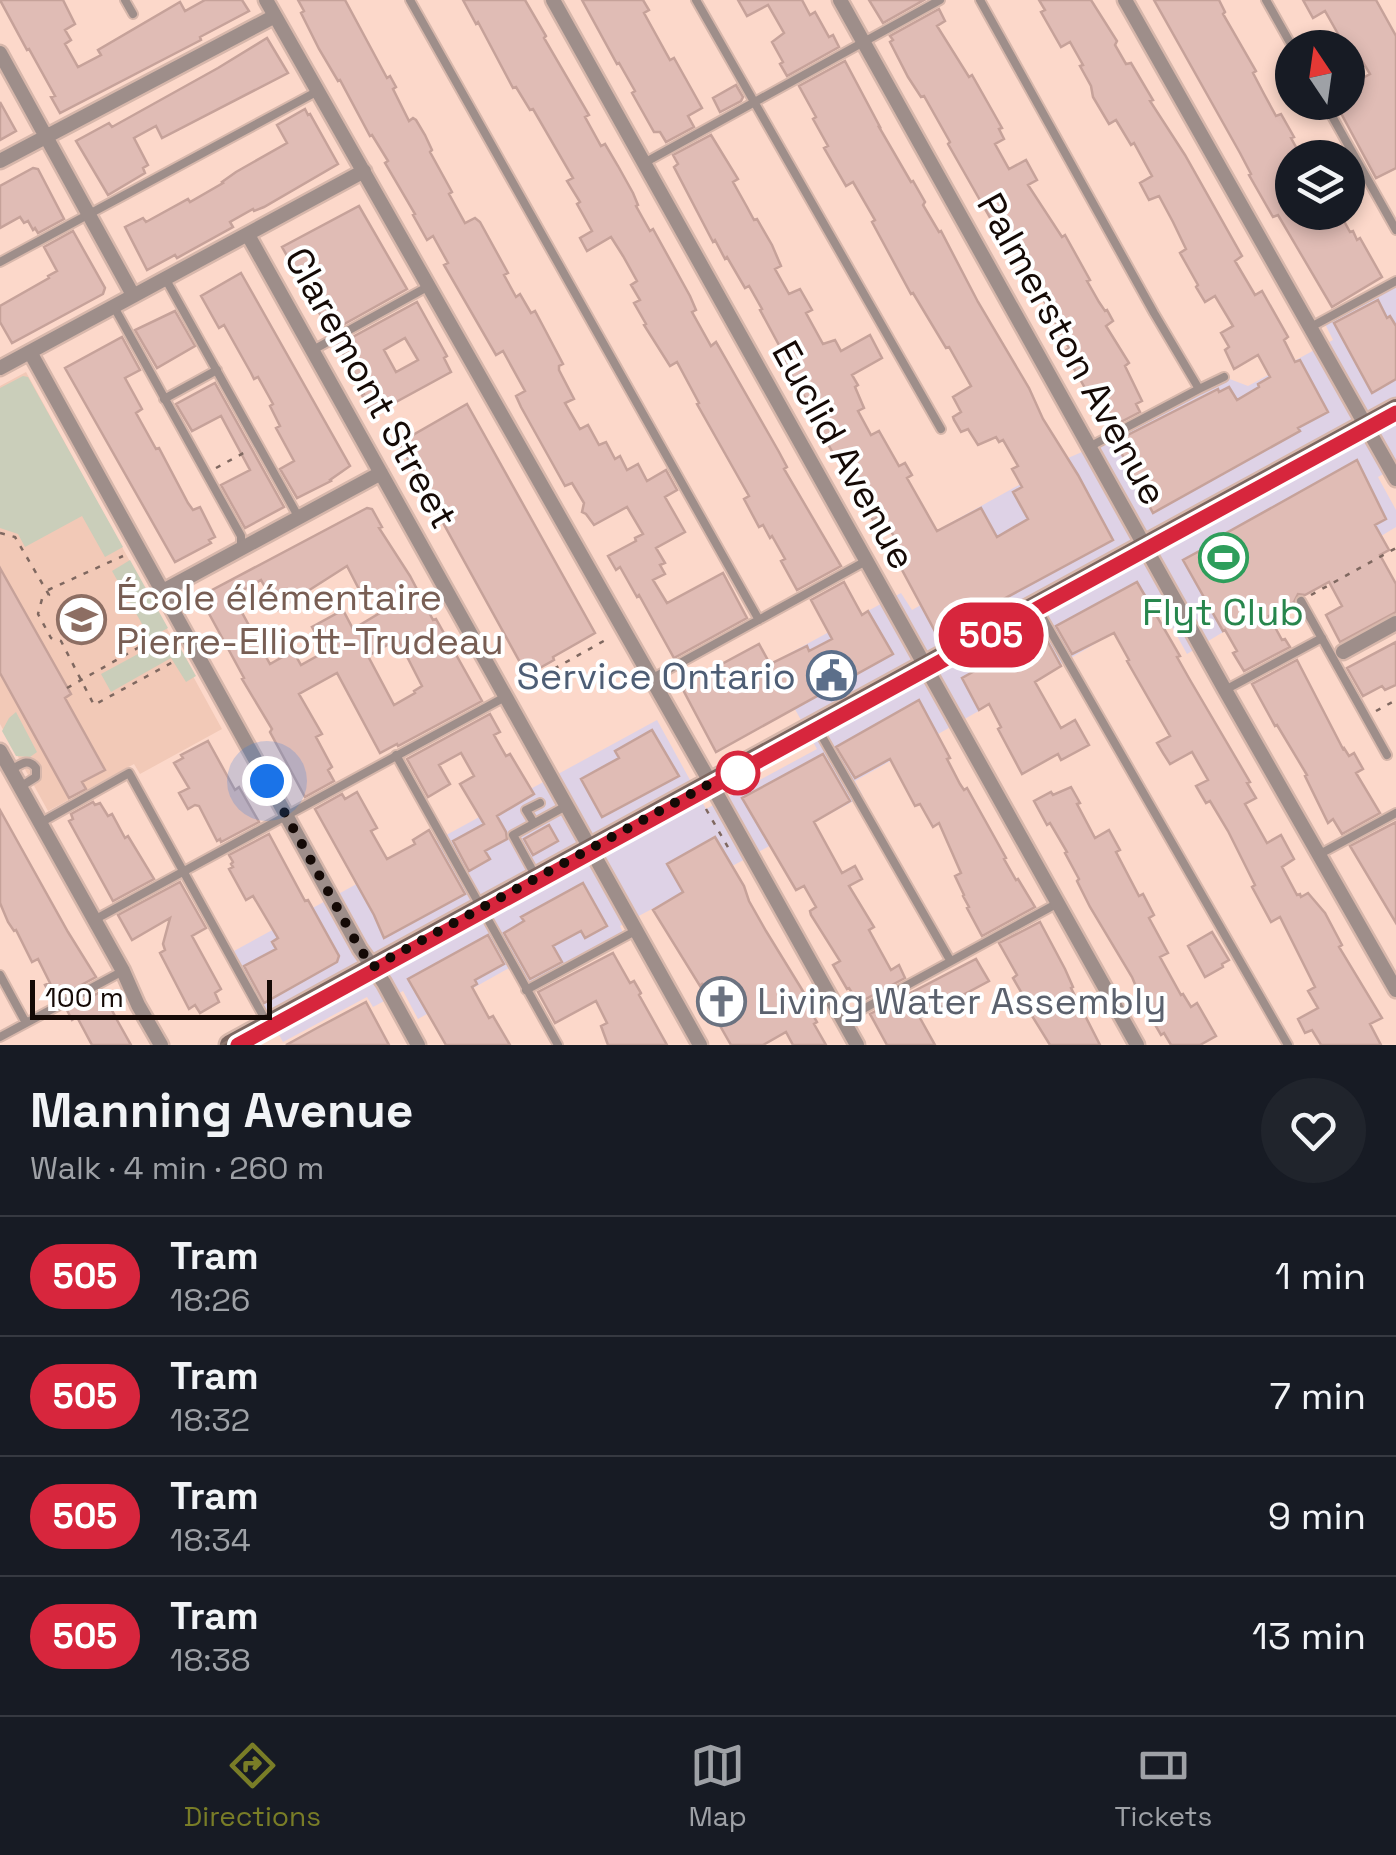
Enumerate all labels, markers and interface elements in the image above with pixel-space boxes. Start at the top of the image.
north arrow [1275,30,1365,120]
map controls [1275,30,1365,230]
button: layers [1275,140,1365,230]
street label: Palmerston Avenue [966,185,1178,513]
street label: Claremont Street [274,239,468,537]
street label: Euclid Avenue [761,332,927,578]
sports icon: Flyt Club [1197,532,1249,584]
place label: École élémentaire Pierre-Elliott-Trudeau [116,573,504,665]
place label: Flyt Club [1142,588,1304,636]
school or university icon: École élémentaire Pierre-Elliott-Trudeau [55,593,107,645]
line badge: 505 [934,602,1048,668]
text: 505 [959,613,1023,657]
public building icon: Service Ontario [805,650,857,702]
place label: Service Ontario [517,652,796,700]
unlabelled marker [717,752,759,794]
your location [242,756,292,806]
scale bar [30,975,272,1020]
church icon: Living Water Assembly [696,975,748,1027]
place label: Living Water Assembly [757,977,1167,1025]
text: 100 m [45,979,124,1015]
button: heart [1261,1078,1366,1183]
text: Manning Avenue [30,1080,414,1141]
text: Walk · 4 min · 260 m [30,1148,324,1188]
text: Tram [170,1232,259,1280]
text: 1 min [1275,1252,1366,1300]
text: 505 [53,1254,117,1298]
text: 18:26 [170,1280,250,1320]
text: Tram [170,1352,259,1400]
text: 7 min [1270,1372,1366,1420]
text: 505 [53,1374,117,1418]
text: 18:32 [170,1400,250,1440]
text: Tram [170,1472,259,1520]
text: 9 min [1268,1492,1366,1540]
text: 505 [53,1494,117,1538]
text: 18:34 [170,1520,251,1560]
text: Tram [170,1592,259,1640]
text: 13 min [1252,1612,1366,1660]
text: 505 [53,1614,117,1658]
text: 18:38 [170,1640,251,1680]
tab: Directions [184,1738,321,1834]
tab: Map [689,1738,747,1834]
tab: Tickets [1114,1738,1212,1834]

